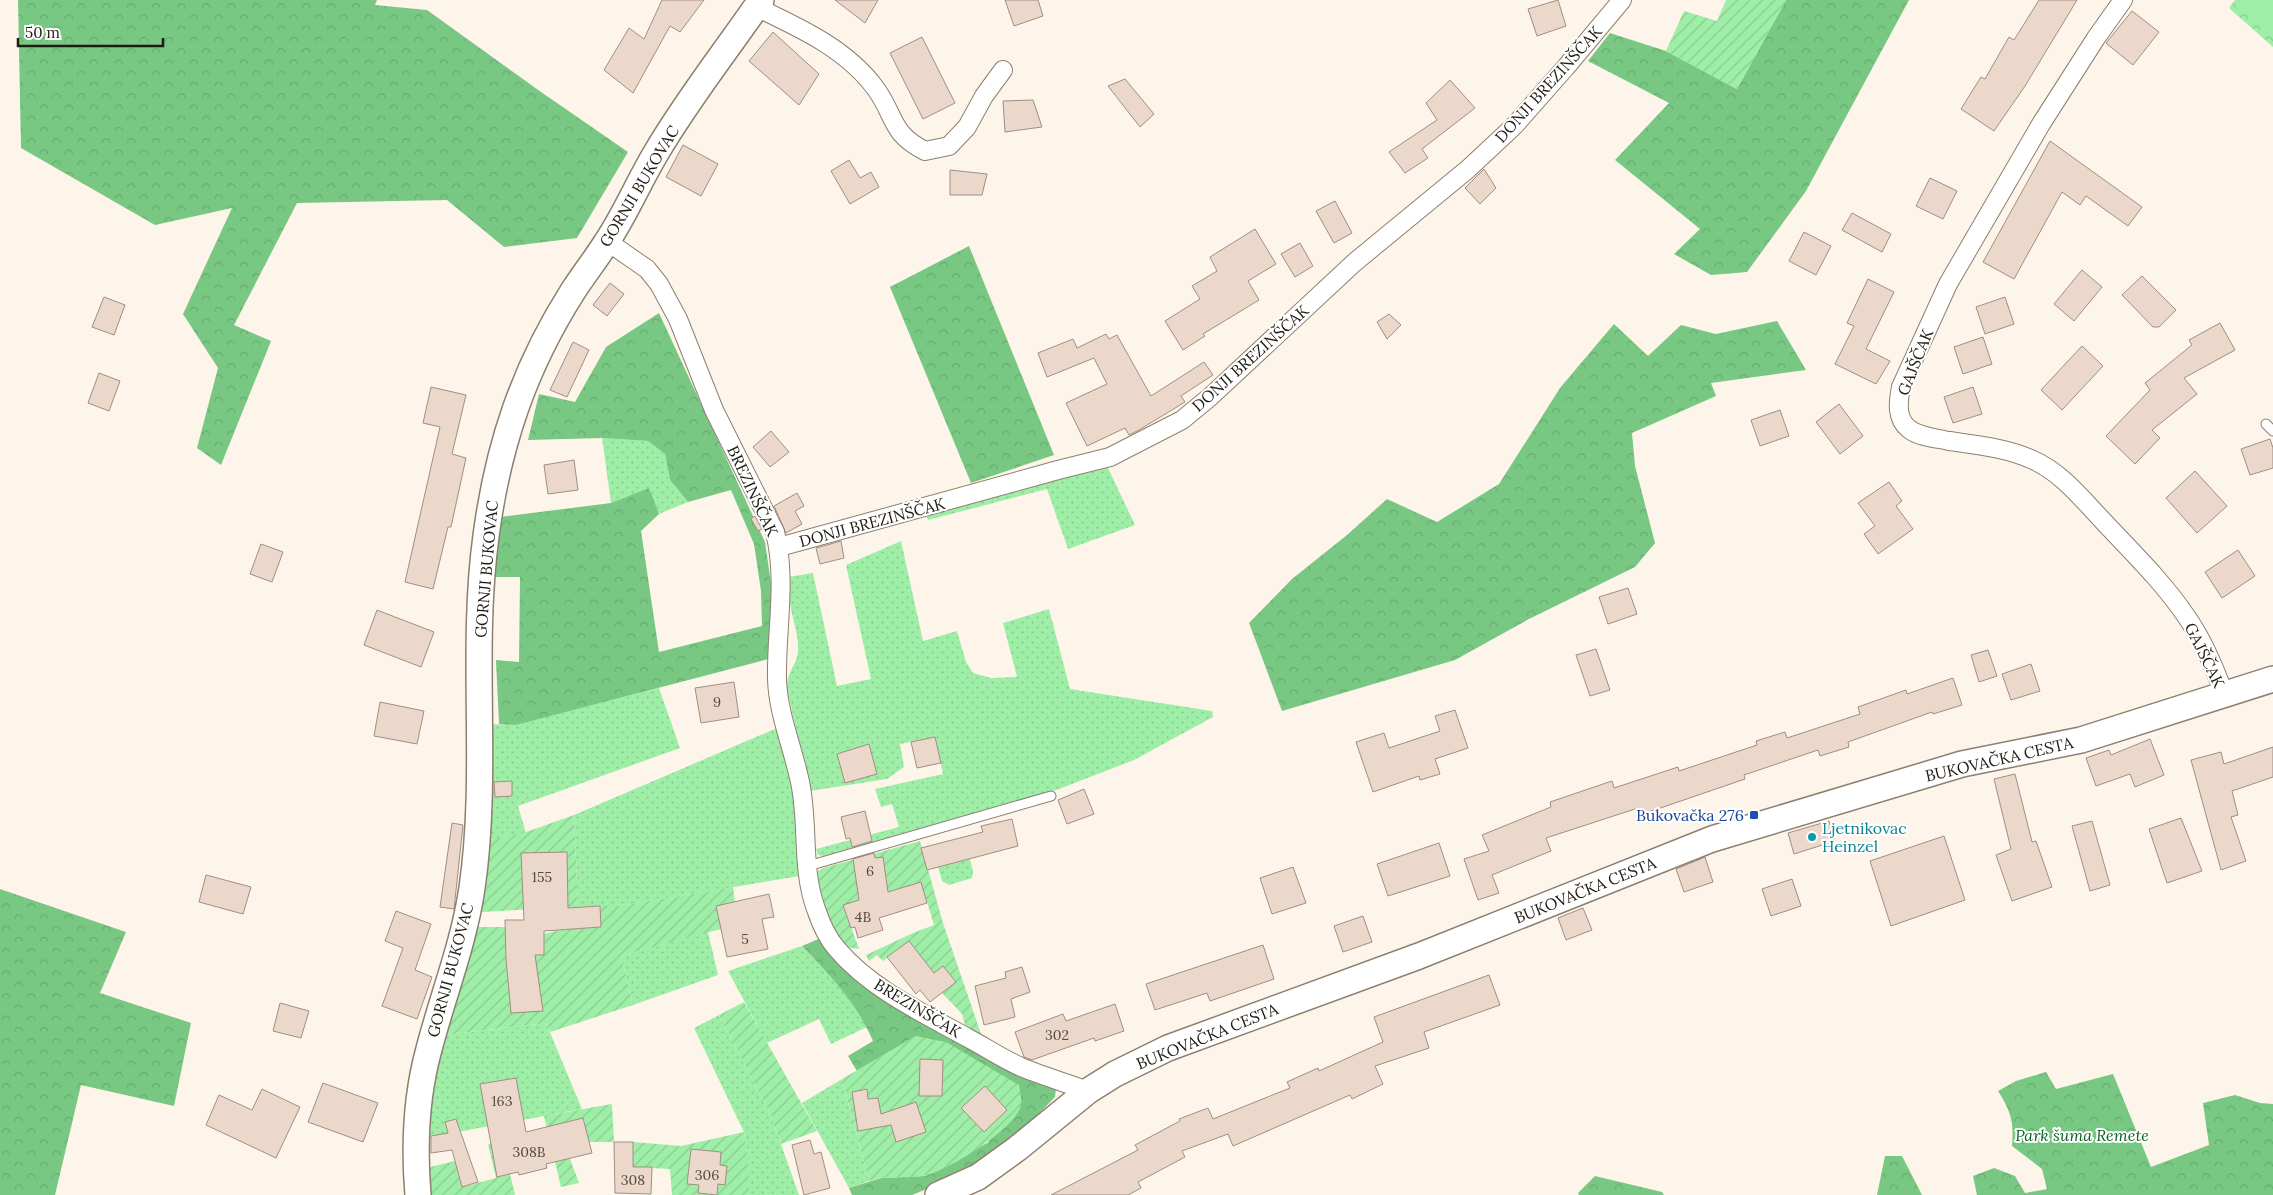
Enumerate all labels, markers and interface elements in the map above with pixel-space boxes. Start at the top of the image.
scale bar [18,15,162,47]
street label: DONJI BREZINŠČAK [1490,21,1606,147]
text: 50 m [25,23,60,42]
street label: GORNJI BUKOVAC [595,122,683,250]
street label: DONJI BREZINŠČAK [1187,300,1313,416]
street label: GAJŠČAK [1893,326,1937,398]
street label: BREZINŠČAK [723,442,783,540]
street label: DONJI BREZINŠČAK [797,493,947,551]
street label: GORNJI BUKOVAC [470,499,502,639]
street label: GAJŠČAK [2181,619,2229,691]
house number: 9 [713,693,721,711]
street label: BUKOVAČKA CESTA [1923,732,2076,786]
place label: Bukovačka 276 [1636,805,1744,825]
marker: Bukovačka 276 [1748,809,1760,821]
place label: Ljetnikovac Heinzel [1822,818,1907,856]
marker: Ljetnikovac Heinzel [1806,831,1818,843]
street label: BUKOVAČKA CESTA [1511,852,1660,928]
house number: 6 [866,862,874,880]
house number: 155 [532,868,552,886]
street label: GORNJI BUKOVAC [422,901,478,1039]
house number: 4B [855,908,871,926]
house number: 5 [741,930,749,948]
street label: BREZINŠČAK [871,974,965,1042]
street label: BUKOVAČKA CESTA [1133,998,1282,1074]
house number: 302 [1045,1026,1069,1044]
house number: 163 [492,1092,513,1110]
park label: Park šuma Remete [2015,1125,2149,1145]
house number: 308B [512,1143,546,1161]
house number: 306 [695,1166,719,1184]
house number: 308 [621,1171,645,1189]

